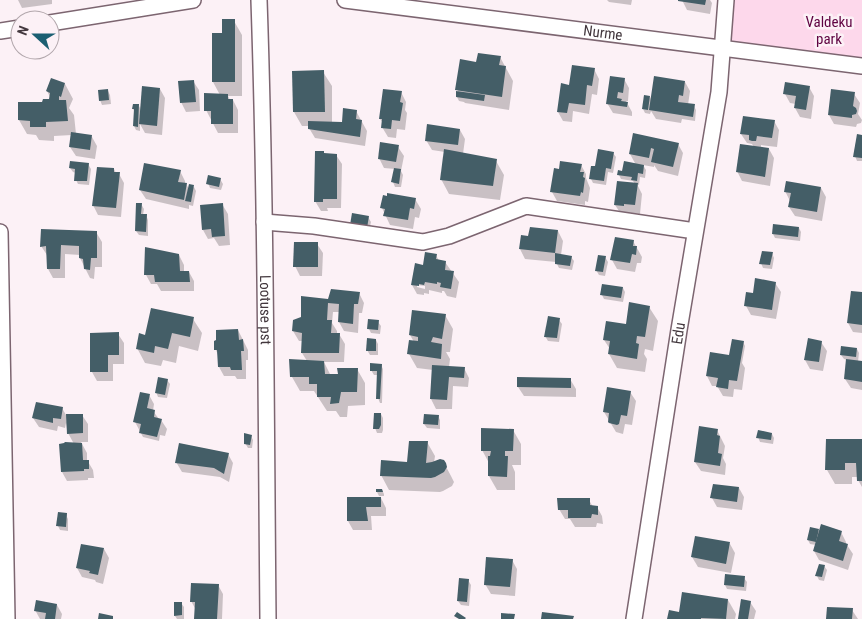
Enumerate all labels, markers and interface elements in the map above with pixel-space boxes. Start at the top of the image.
north arrow [10,10,60,60]
park label: Valdeku park [805,13,853,48]
street label: Nurme [582,21,624,44]
text: N [14,23,32,37]
street label: Lootuse pst [256,275,275,345]
street label: Edu [668,321,689,346]

